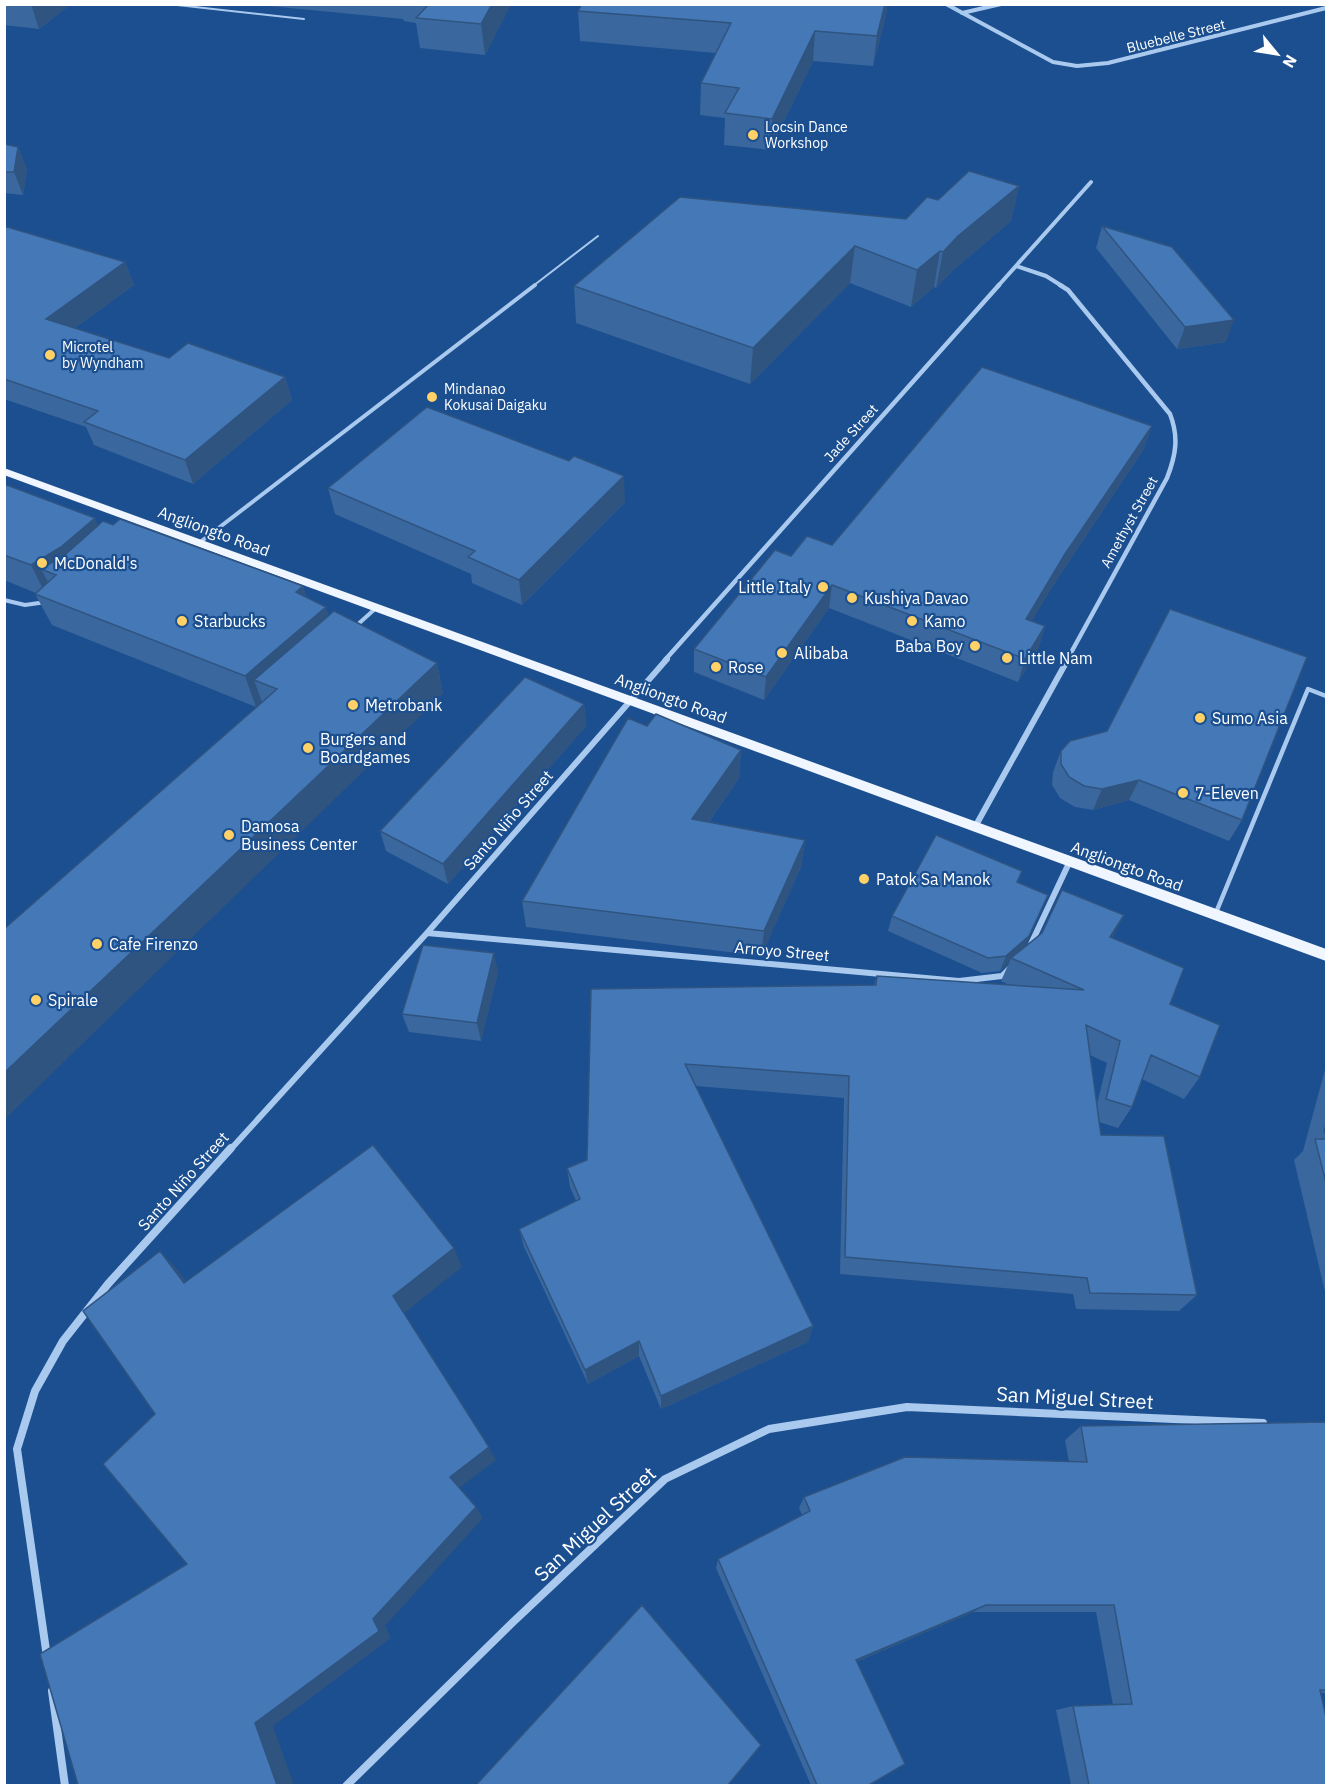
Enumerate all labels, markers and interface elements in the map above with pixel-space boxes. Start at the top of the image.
street label: Bluebelle Street [1125,15,1227,57]
north arrow [1247,24,1307,84]
text: N [1278,51,1302,72]
place label: Locsin Dance Workshop [765,118,848,152]
marker: Locsin Dance Workshop [746,128,760,142]
place label: Microtel by Wyndham [62,338,144,372]
marker: Microtel by Wyndham [43,348,57,362]
place label: Mindanao Kokusai Daigaku [444,380,547,414]
marker: Mindanao Kokusai Daigaku [425,390,439,404]
street label: Jade Street [820,400,882,466]
street label: Amethyst Street [1096,473,1162,571]
street label: Angliongto Road [155,501,273,561]
place label: McDonald's [54,553,138,573]
marker: McDonald's [35,556,49,570]
place label: Little Italy [738,577,811,597]
marker: Little Italy [816,580,830,594]
place label: Kushiya Davao [864,588,968,608]
marker: Kushiya Davao [845,591,859,605]
place label: Starbucks [194,611,266,631]
place label: Kamo [924,611,965,631]
marker: Starbucks [175,614,189,628]
marker: Kamo [905,614,919,628]
place label: Baba Boy [895,636,963,656]
marker: Baba Boy [968,639,982,653]
place label: Alibaba [794,643,849,663]
marker: Alibaba [775,646,789,660]
place label: Little Nam [1019,648,1093,668]
marker: Little Nam [1000,651,1014,665]
place label: Rose [728,657,764,677]
marker: Rose [709,660,723,674]
street label: Angliongto Road [612,668,730,728]
place label: Metrobank [365,695,443,715]
marker: Metrobank [346,698,360,712]
place label: Sumo Asia [1212,708,1288,728]
marker: Sumo Asia [1193,711,1207,725]
place label: Burgers and Boardgames [320,729,411,767]
marker: Burgers and Boardgames [301,741,315,755]
street label: Santo Niño Street [459,766,557,874]
place label: 7-Eleven [1195,783,1259,803]
marker: 7-Eleven [1176,786,1190,800]
place label: Damosa Business Center [241,816,358,854]
marker: Damosa Business Center [222,828,236,842]
street label: Angliongto Road [1068,836,1186,896]
place label: Patok Sa Manok [876,869,991,889]
marker: Patok Sa Manok [857,872,871,886]
place label: Cafe Firenzo [109,934,198,954]
marker: Cafe Firenzo [90,937,104,951]
street label: Arroyo Street [734,937,830,965]
place label: Spirale [48,990,98,1010]
marker: Spirale [29,993,43,1007]
street label: Santo Niño Street [133,1127,233,1235]
street label: San Miguel Street [996,1380,1154,1415]
street label: San Miguel Street [528,1460,661,1587]

